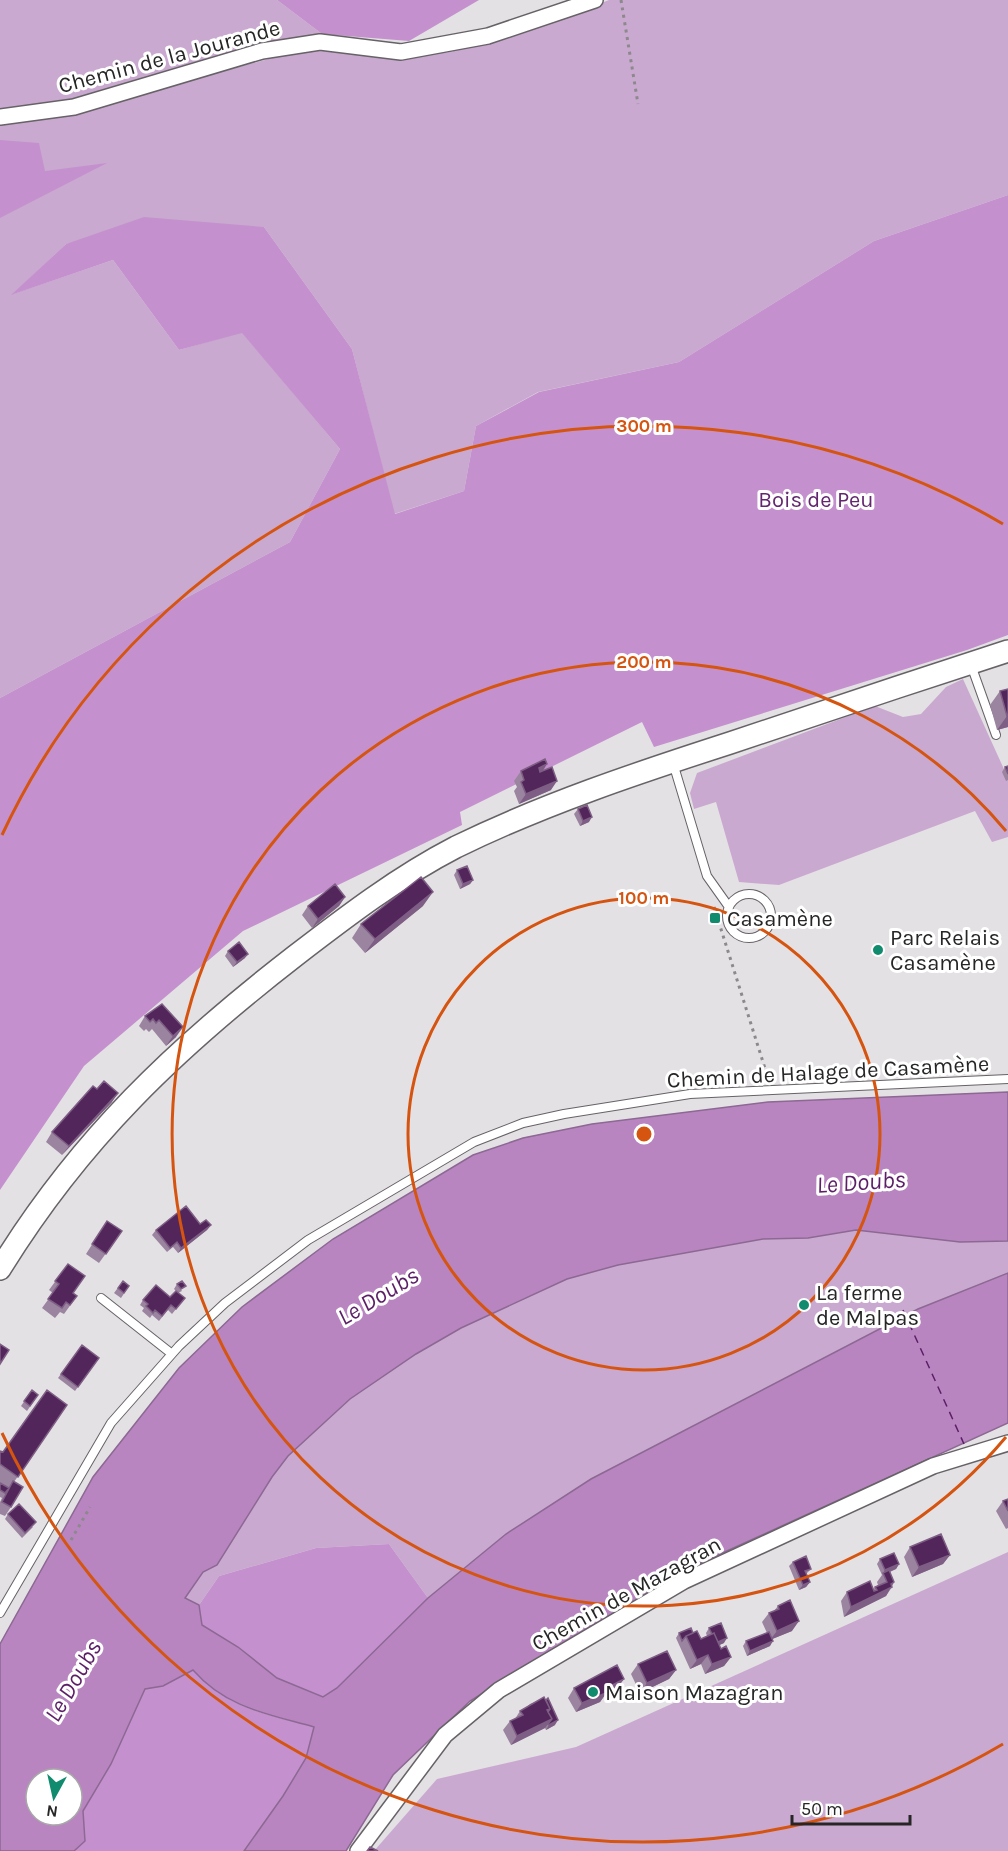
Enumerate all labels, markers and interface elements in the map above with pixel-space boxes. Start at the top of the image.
street label: Chemin de la Jourande [55,15,283,99]
text: 300 m [616,415,672,437]
park label: Bois de Peu [758,487,874,513]
text: 200 m [616,651,672,673]
text: 100 m [619,887,669,909]
place label: Casamène [727,906,833,932]
marker: Casamène [708,911,722,925]
place label: Parc Relais Casamène [890,925,1000,976]
marker: Parc Relais Casamène [871,943,885,957]
street label: Chemin de Halage de Casamène [666,1051,990,1093]
centre of rings [634,1124,654,1144]
water label: Le Doubs [815,1165,907,1199]
water label: Le Doubs [332,1261,424,1331]
place label: La ferme de Malpas [816,1280,919,1331]
marker: La ferme de Malpas [797,1298,811,1312]
street label: Chemin de Mazagran [527,1531,726,1657]
water label: Le Doubs [39,1635,107,1727]
place label: Maison Mazagran [605,1680,783,1706]
marker: Maison Mazagran [586,1685,600,1699]
north arrow [24,1767,84,1827]
scale bar [792,1788,910,1826]
text: 50 m [801,1798,843,1820]
text: N [45,1801,59,1822]

